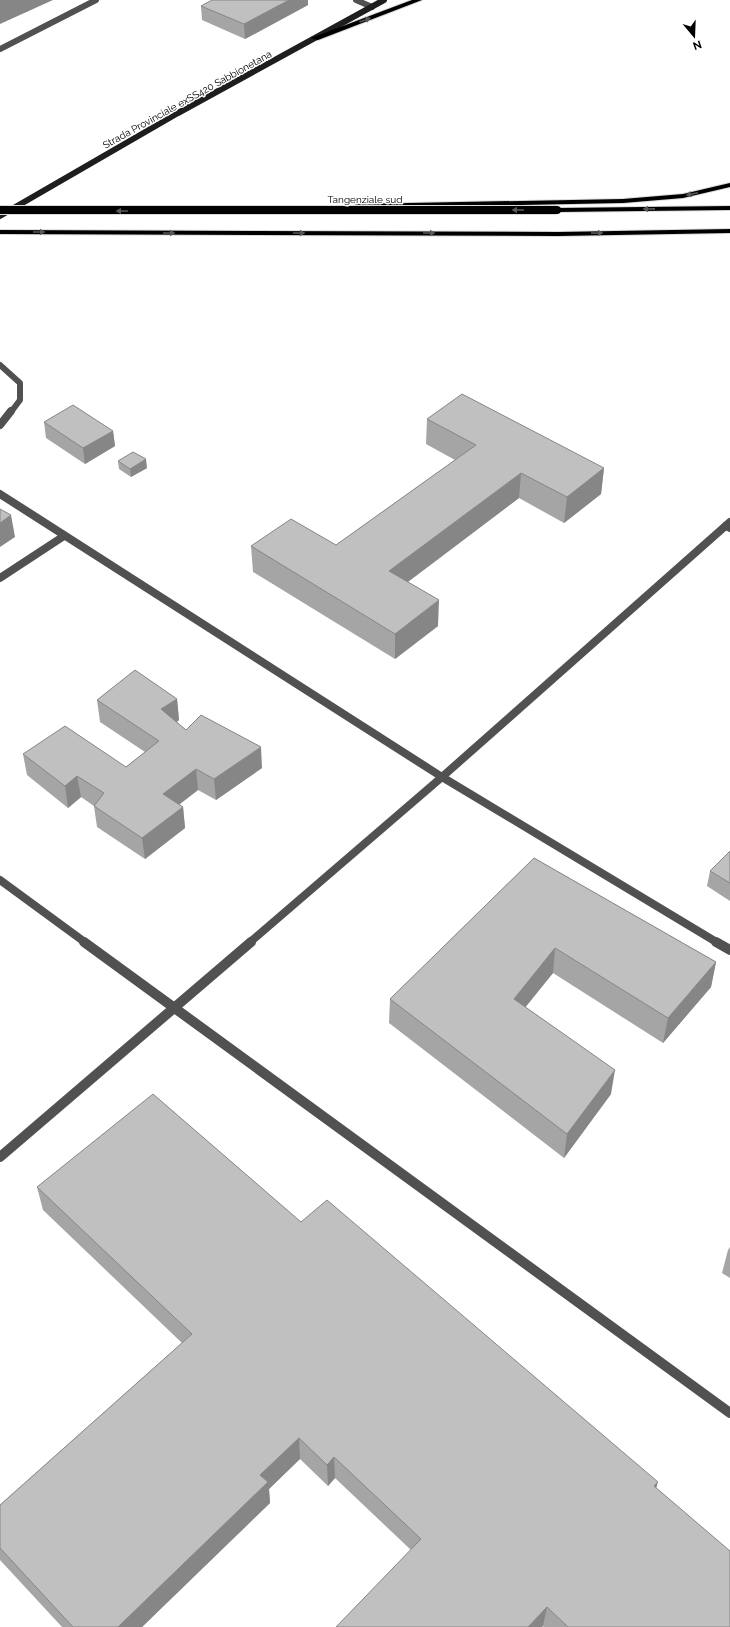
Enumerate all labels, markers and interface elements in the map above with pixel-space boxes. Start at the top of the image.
north arrow [674,16,714,56]
one-way arrow [359,17,371,23]
text: N [691,37,703,52]
street label: Strada Provinciale exSS420 Sabbionetana [101,48,274,151]
one-way arrow [686,191,698,197]
street label: Tangenziale sud [328,194,402,205]
one-way arrow [642,206,655,212]
one-way arrow [511,207,524,213]
one-way arrow [115,208,128,214]
one-way arrow [33,229,45,236]
one-way arrow [163,230,176,236]
one-way arrow [293,230,306,236]
one-way arrow [423,230,436,236]
one-way arrow [591,230,604,236]

